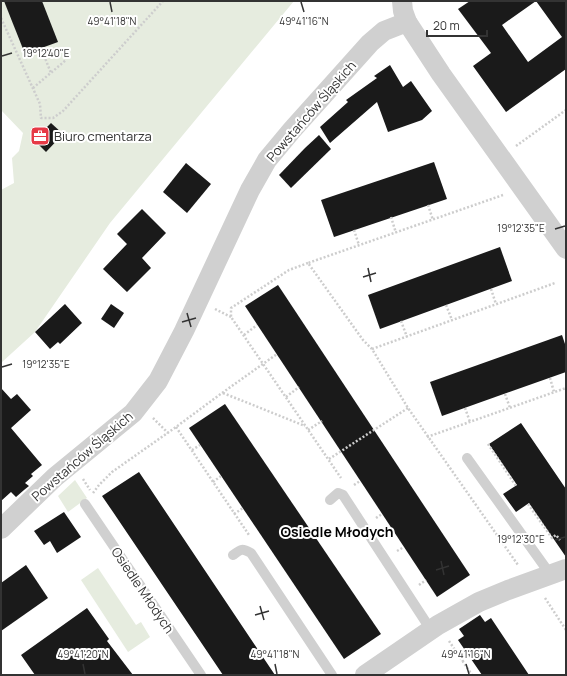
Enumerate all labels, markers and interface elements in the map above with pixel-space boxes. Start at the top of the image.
scale bar [427,12,487,38]
text: 49°41'18"N [88,14,137,28]
text: 49°41'16"N [279,14,329,28]
text: 20 m [433,17,460,34]
text: 19°12'40"E [23,46,70,60]
street label: Powstańców Śląskich [262,57,360,165]
office icon: Biuro cmentarza [29,125,51,147]
place label: Biuro cmentarza [54,127,152,145]
text: 19°12'35"E [497,221,545,235]
text: 19°12'35"E [22,357,70,371]
street label: Powstańców Śląskich [28,407,136,505]
district label: Osiedle Młodych [280,522,394,541]
text: 19°12'30"E [497,532,545,546]
street label: Osiedle Młodych [108,543,178,637]
text: 49°41'20"N [58,647,109,661]
text: 49°41'18"N [251,647,300,661]
text: 49°41'16"N [441,647,491,661]

